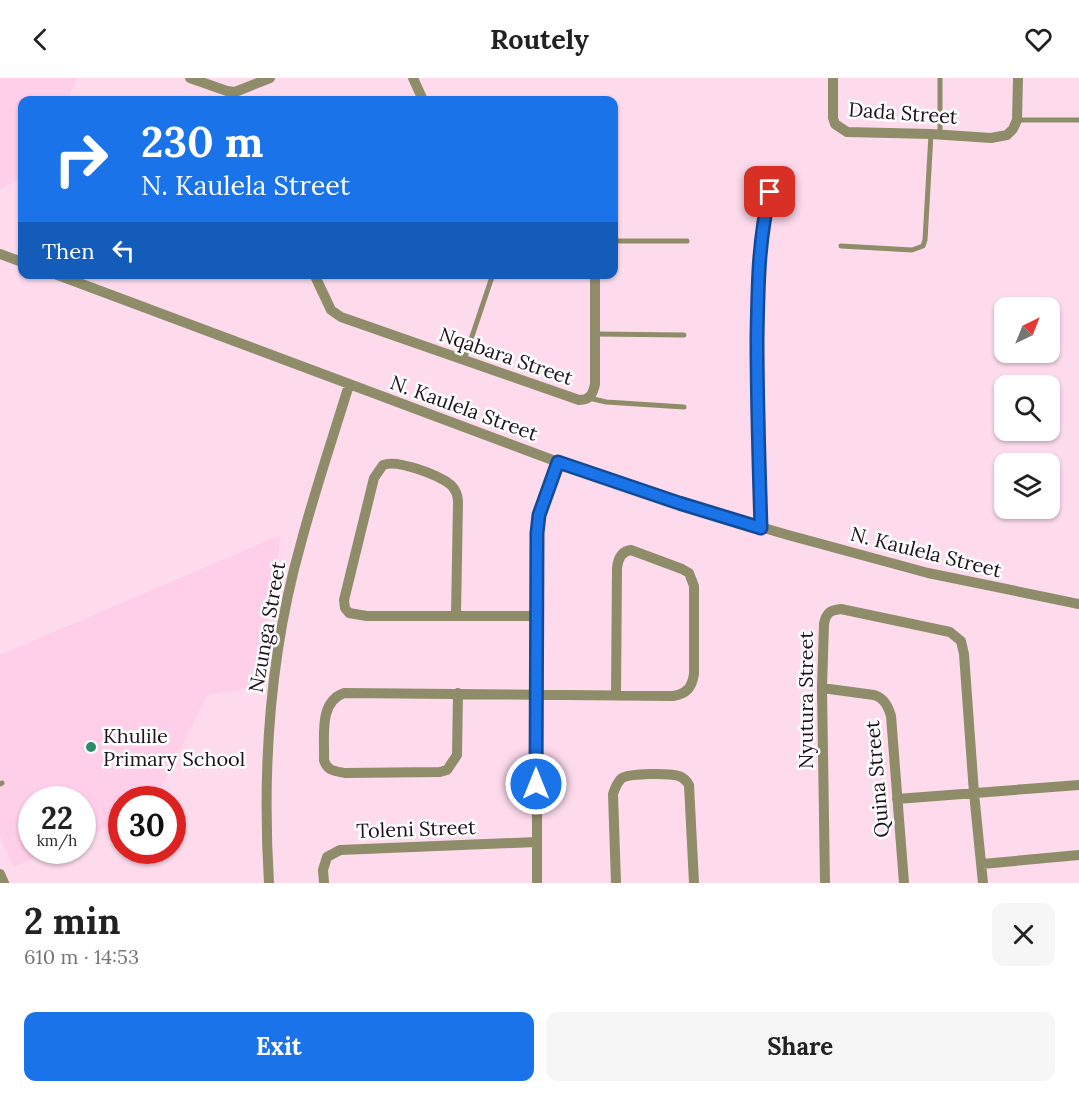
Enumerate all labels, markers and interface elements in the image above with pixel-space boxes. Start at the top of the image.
text: Routely [490,22,589,56]
icon: back [24,23,57,56]
icon: heart [1022,23,1055,56]
street label: Dada Street [848,96,959,129]
text: 230 m [141,115,263,169]
icon: right [42,120,120,198]
pin [744,166,795,217]
text: N. Kaulela Street [141,168,350,202]
icon: arrive [753,175,786,208]
icon: left [107,234,140,267]
text: Then [42,237,95,265]
north arrow [994,297,1060,363]
map controls [994,297,1060,519]
street label: Nqabara Street [436,321,576,390]
street label: N. Kaulela Street [387,369,541,446]
button: search [994,375,1060,441]
button: layers [994,453,1060,519]
street label: N. Kaulela Street [848,521,1005,582]
street label: Nzunga Street [243,559,290,694]
street label: Nyutura Street [793,631,818,769]
street label: Quina Street [859,719,894,839]
place label: Khulile Primary School [103,723,245,771]
marker: Khulile Primary School [84,740,98,754]
position arrow [504,752,568,816]
speed limit sign: 30 [108,786,186,864]
text: 22 [41,799,73,837]
street label: Toleni Street [356,814,476,843]
text: km/h [37,831,77,850]
text: 2 min [24,898,121,944]
button: close [992,903,1055,966]
text: 610 m · 14:53 [24,944,139,969]
button: Exit [24,1012,534,1081]
button: Share [546,1012,1055,1081]

